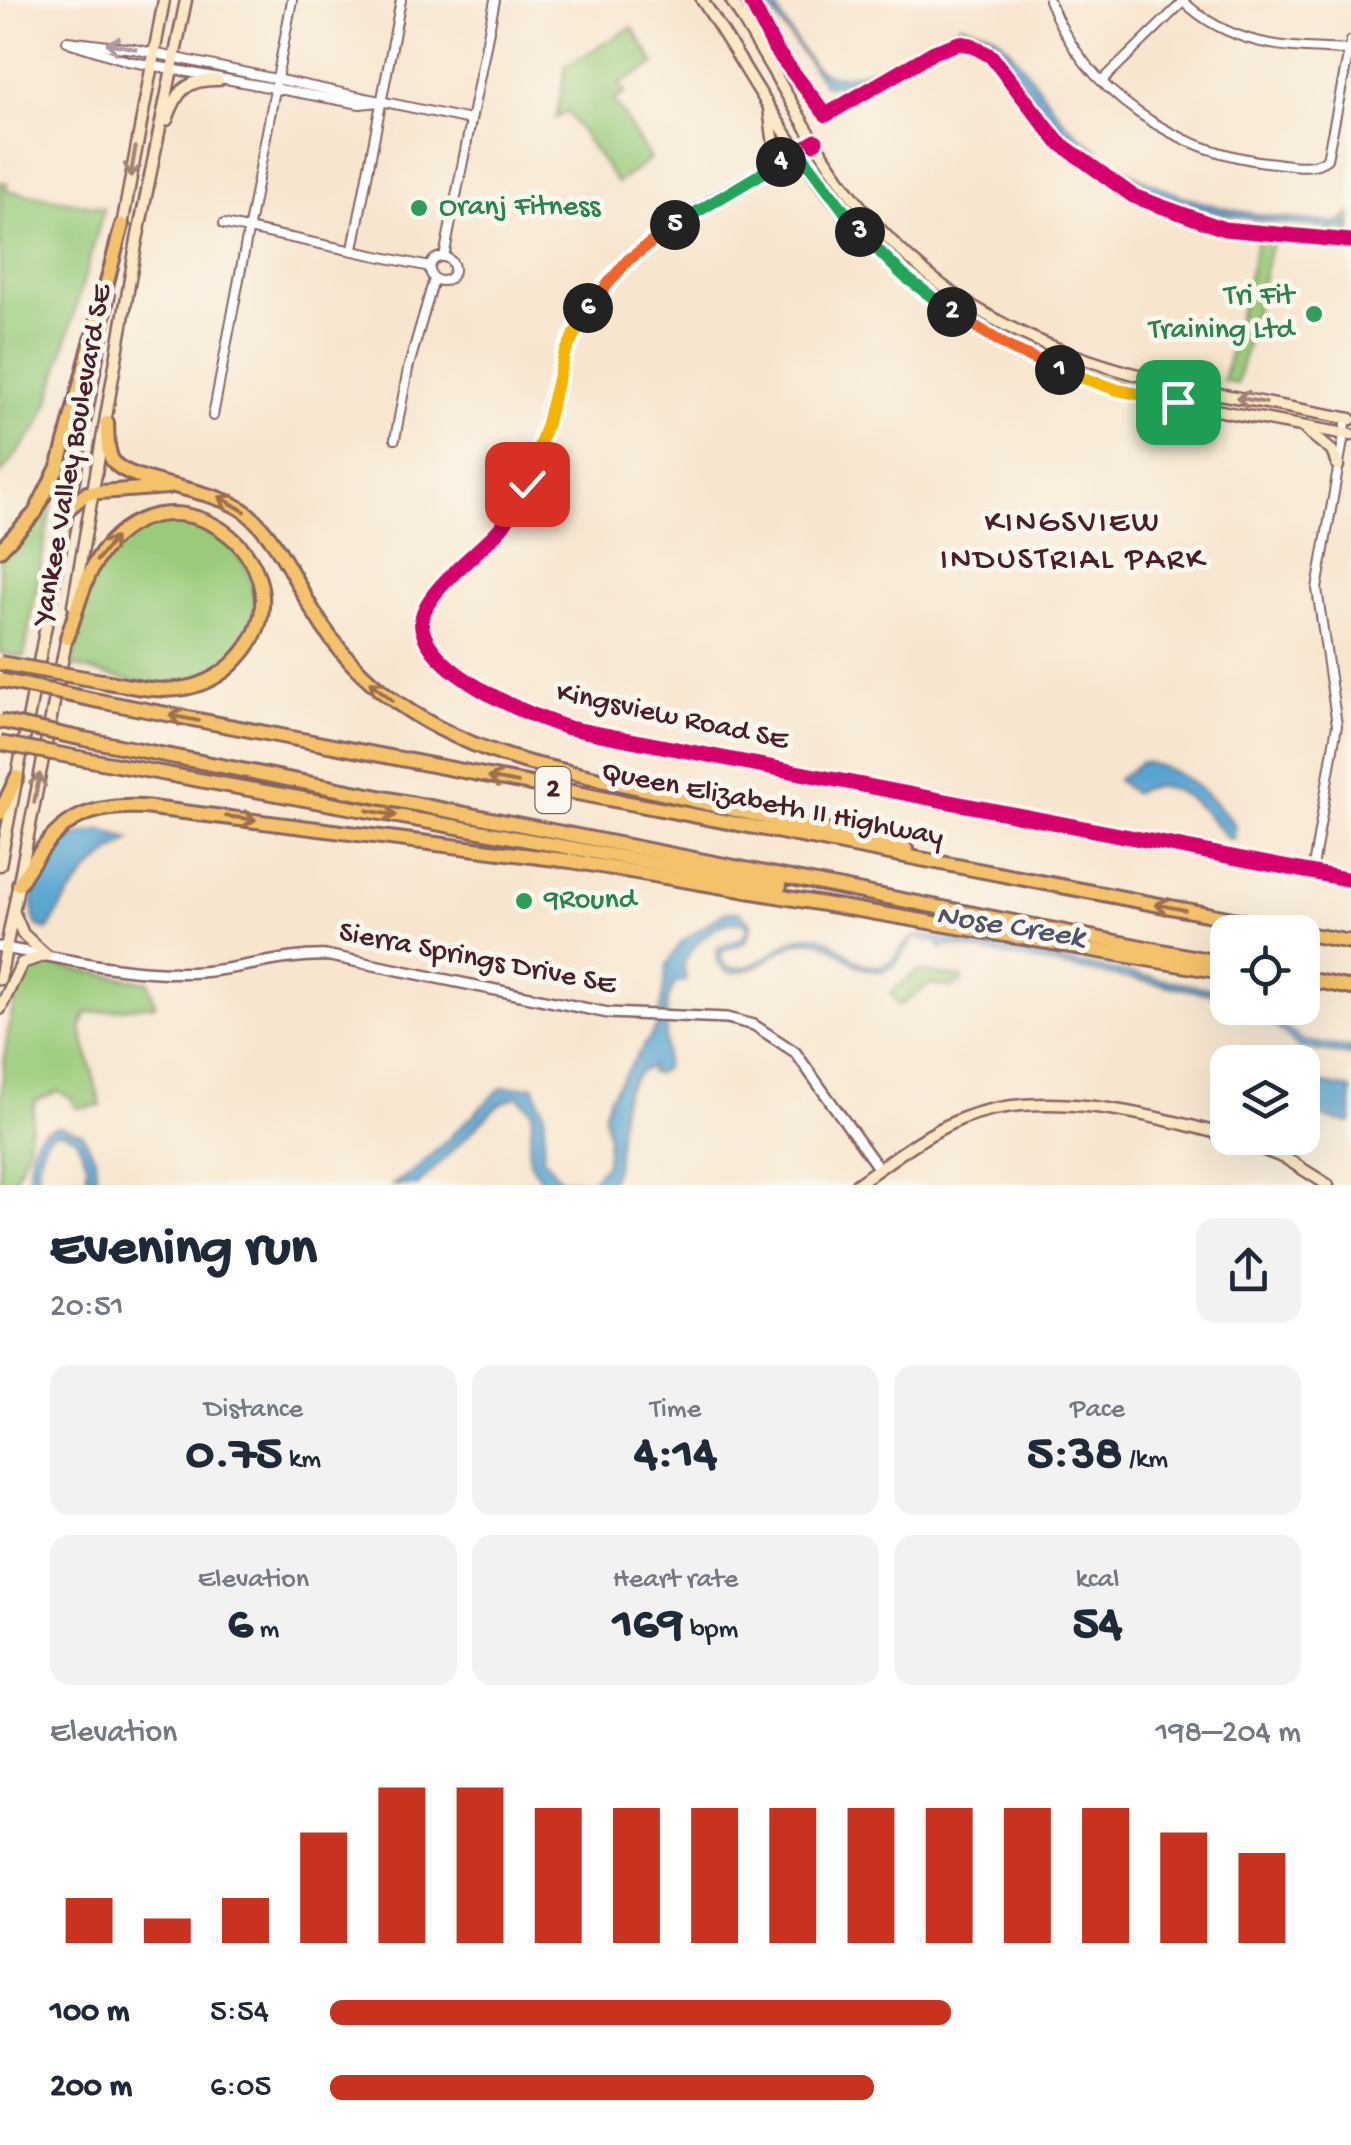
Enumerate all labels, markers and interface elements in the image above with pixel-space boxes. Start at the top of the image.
one-way arrow [106,36,138,55]
pin: 4 [756,137,806,187]
one-way arrow [123,145,142,178]
text: 4 [774,145,788,178]
place label: Oranj Fitness [439,191,601,226]
marker: Oranj Fitness [408,197,430,219]
pin: 5 [650,200,700,250]
pin: 3 [835,207,885,257]
text: 5 [668,208,682,241]
text: 3 [853,215,867,248]
place label: Tri Fit Training Ltd [1147,280,1297,349]
street label: Yankee Valley Boulevard SE [26,281,121,631]
pin: 6 [563,283,613,333]
pin: 2 [927,287,977,337]
text: 6 [581,291,595,324]
text: 2 [945,295,959,328]
marker: Tri Fit Training Ltd [1303,303,1325,325]
pin: 1 [1035,345,1085,395]
text: 1 [1054,353,1066,386]
pin [1136,360,1221,445]
icon: arrive [1151,375,1206,430]
one-way arrow [1235,390,1268,409]
pin [485,442,570,527]
icon: check [500,457,555,512]
one-way arrow [218,494,247,514]
district label: KINGSVIEW INDUSTRIAL PARK [940,505,1207,580]
one-way arrow [95,537,117,563]
street label: Kingsview Road SE [553,676,792,760]
one-way arrow [369,680,395,702]
one-way arrow [169,707,201,726]
street label: Queen Elizabeth II Highway [598,756,946,856]
road number: 2 [536,767,570,813]
one-way arrow [487,770,520,789]
one-way arrow [29,773,48,805]
one-way arrow [365,805,397,824]
one-way arrow [224,809,256,828]
place label: 9Round [543,884,639,919]
marker: 9Round [513,890,535,912]
one-way arrow [1154,897,1187,916]
water label: Nose Creek [933,898,1089,959]
map controls [1210,915,1320,1155]
button: locate [1210,915,1320,1025]
street label: Sierra Springs Drive SE [336,916,620,1004]
button: layers [1210,1045,1320,1155]
button: share [1196,1218,1301,1323]
text: Evening run [50,1219,317,1283]
text: 20:51 [50,1289,124,1327]
text: Distance [204,1394,303,1427]
text: Time [650,1394,701,1427]
text: Pace [1070,1394,1125,1427]
text: 0.75 [186,1427,282,1486]
text: 4:14 [634,1427,717,1486]
text: 5:38 [1027,1427,1122,1486]
text: km [282,1444,321,1477]
text: /km [1122,1444,1168,1477]
text: Elevation [198,1564,309,1597]
text: Heart rate [613,1564,738,1597]
text: kcal [1076,1564,1119,1597]
text: 6 [228,1597,253,1656]
text: 169 [613,1597,683,1656]
text: 54 [1073,1597,1122,1656]
text: m [253,1614,279,1647]
text: bpm [683,1614,738,1647]
text: Elevation [50,1715,177,1753]
text: 198–204 m [1156,1715,1301,1753]
text: 100 m [50,1994,130,2032]
text: 5:54 [210,1994,269,2032]
text: 200 m [50,2069,132,2107]
text: 6:05 [210,2069,271,2107]

